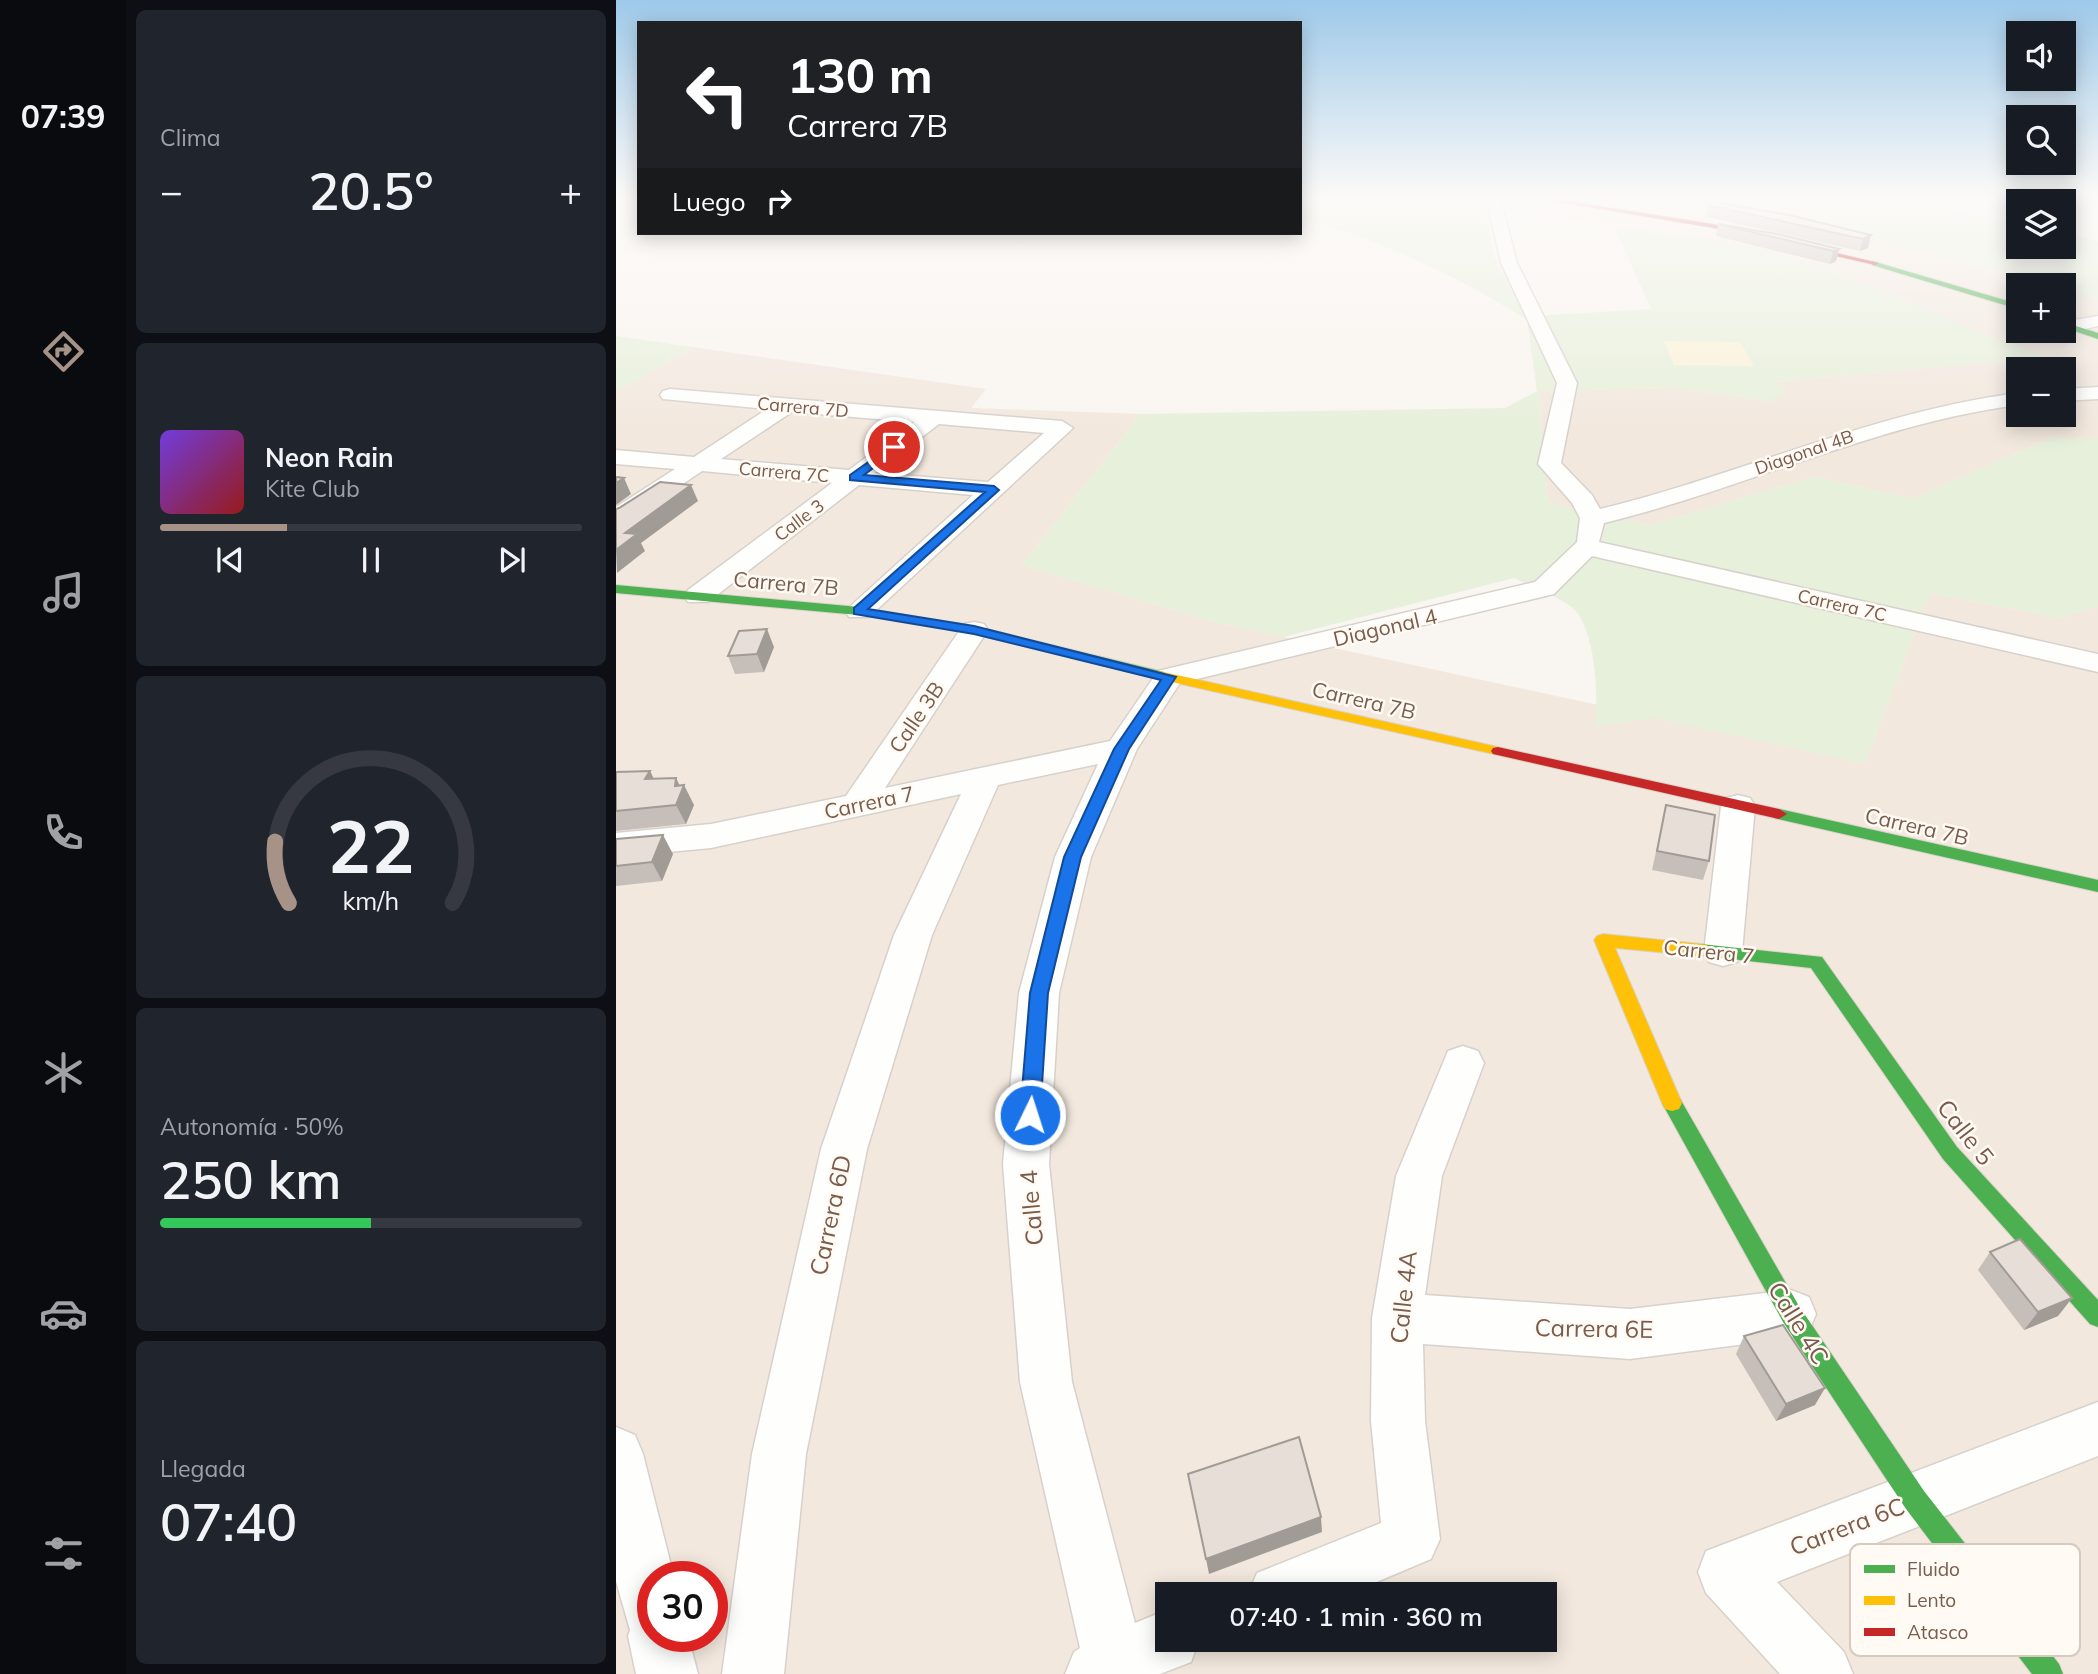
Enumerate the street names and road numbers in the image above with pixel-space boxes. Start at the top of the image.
street label: Carrera 7D [756,392,850,422]
street label: Diagonal 4B [1752,424,1856,480]
street label: Carrera 7C [738,457,830,487]
street label: Calle 3 [769,494,829,546]
street label: Carrera 7B [732,565,840,601]
street label: Carrera 7C [1795,584,1889,626]
street label: Diagonal 4 [1330,602,1440,652]
street label: Carrera 7B [1310,675,1418,725]
street label: Calle 3B [883,676,949,758]
street label: Carrera 7 [822,780,916,824]
street label: Carrera 7B [1863,801,1971,851]
street label: Carrera 7 [1662,933,1756,969]
street label: Calle 5 [1931,1093,2001,1171]
street label: Carrera 6D [803,1152,857,1278]
street label: Calle 4 [1013,1169,1049,1247]
street label: Calle 4A [1383,1249,1423,1345]
street label: Calle 4C [1762,1276,1836,1370]
street label: Carrera 6E [1534,1312,1654,1344]
street label: Carrera 6C [1785,1490,1909,1562]

